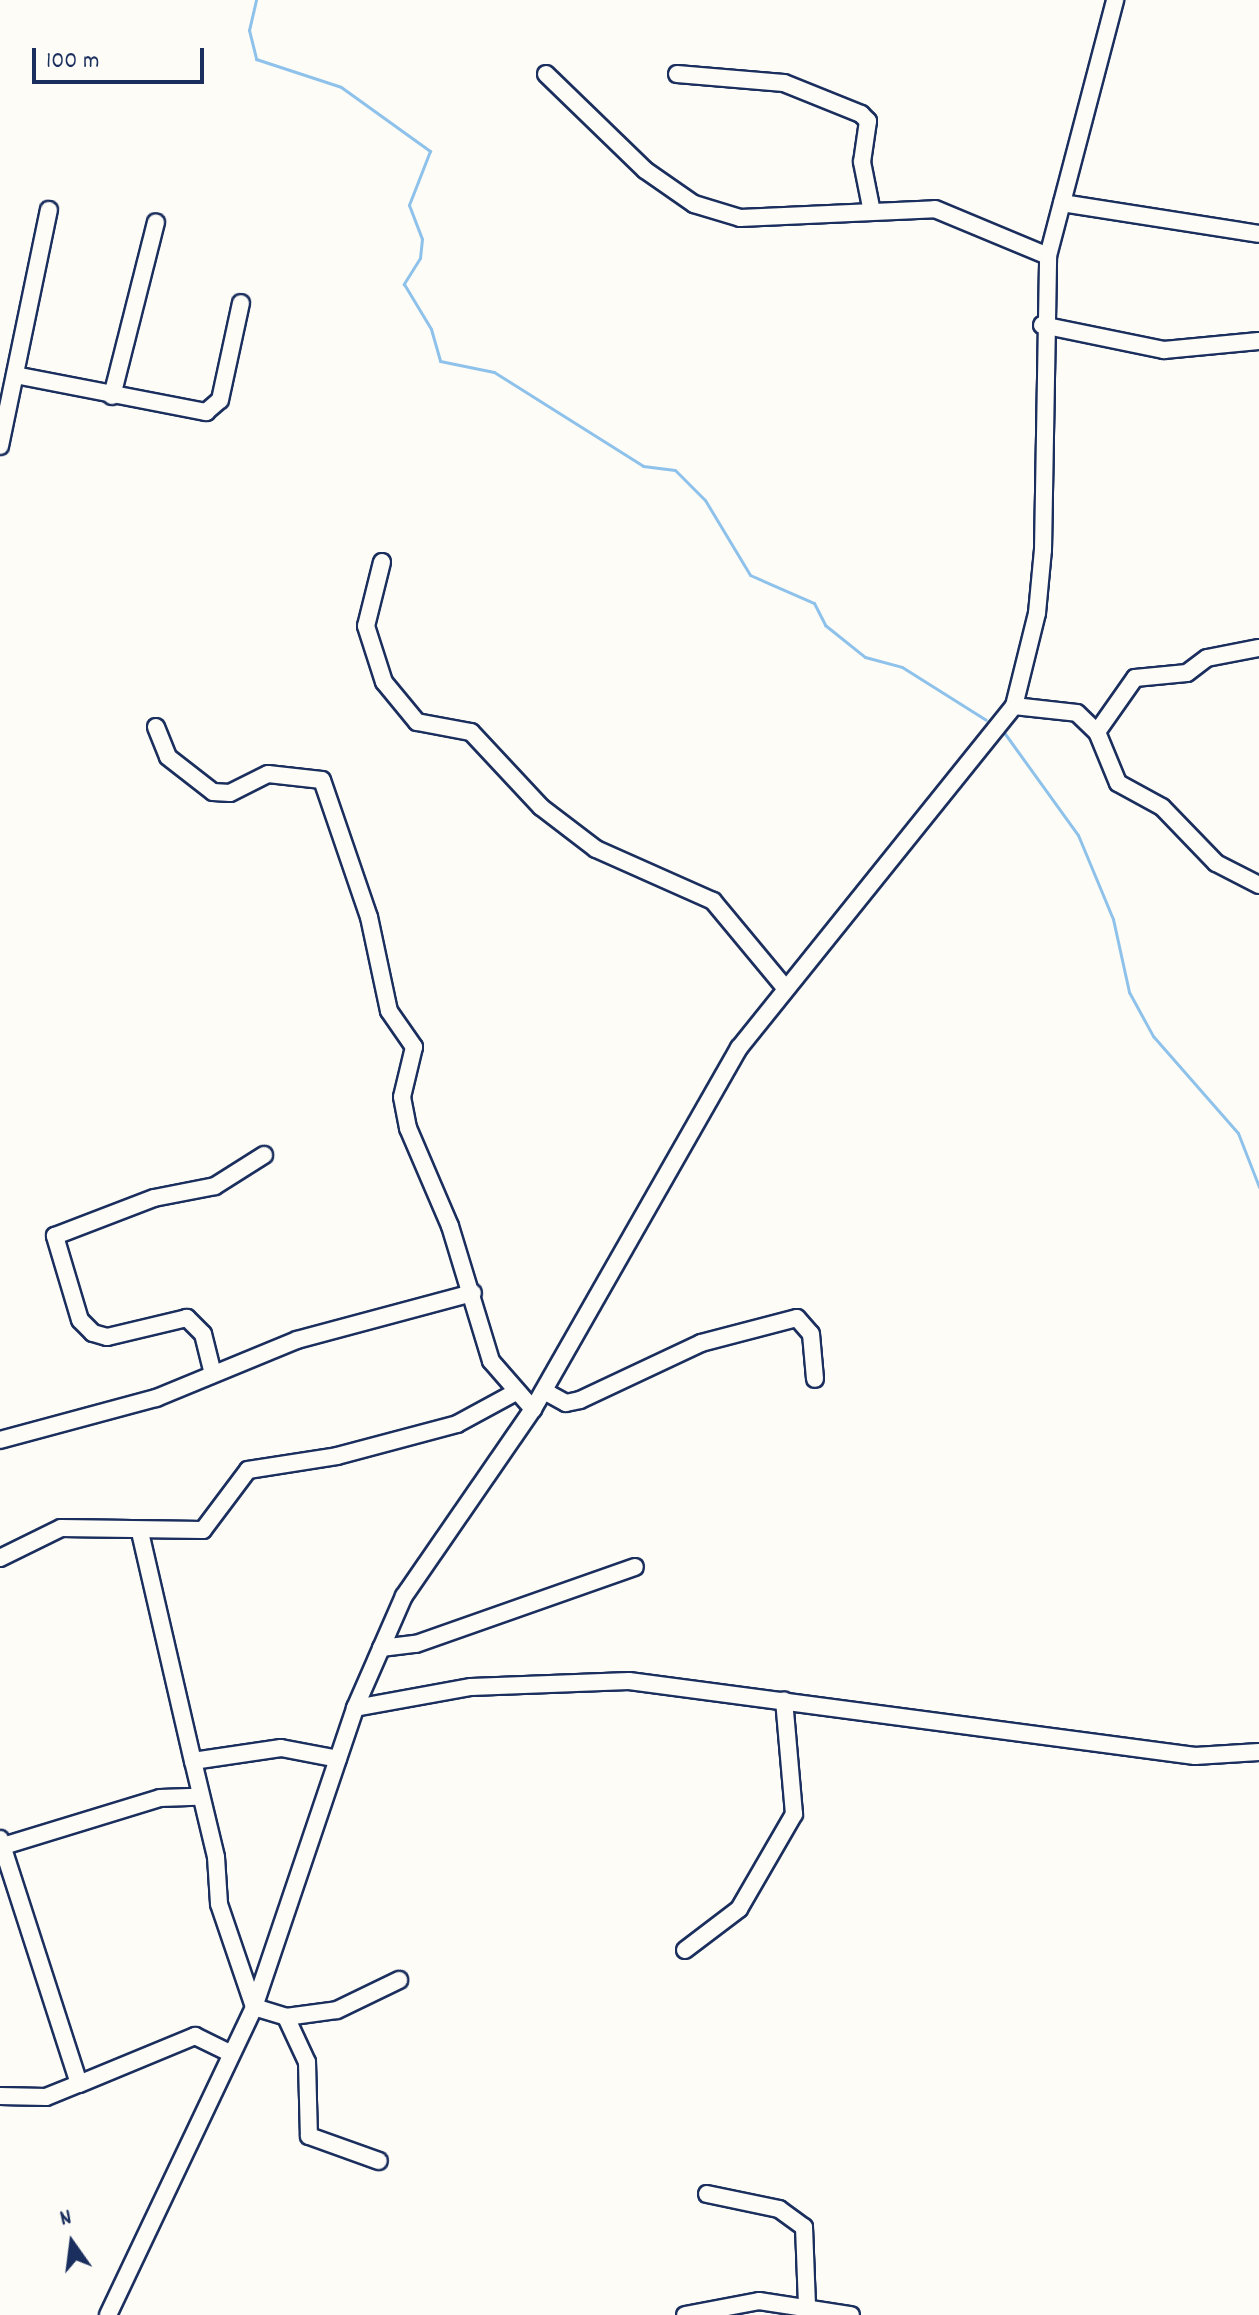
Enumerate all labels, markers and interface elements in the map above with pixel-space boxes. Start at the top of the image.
scale bar [36,32,208,82]
text: 100 m [46,45,99,79]
north arrow [32,2203,112,2283]
text: N [57,2203,75,2236]

